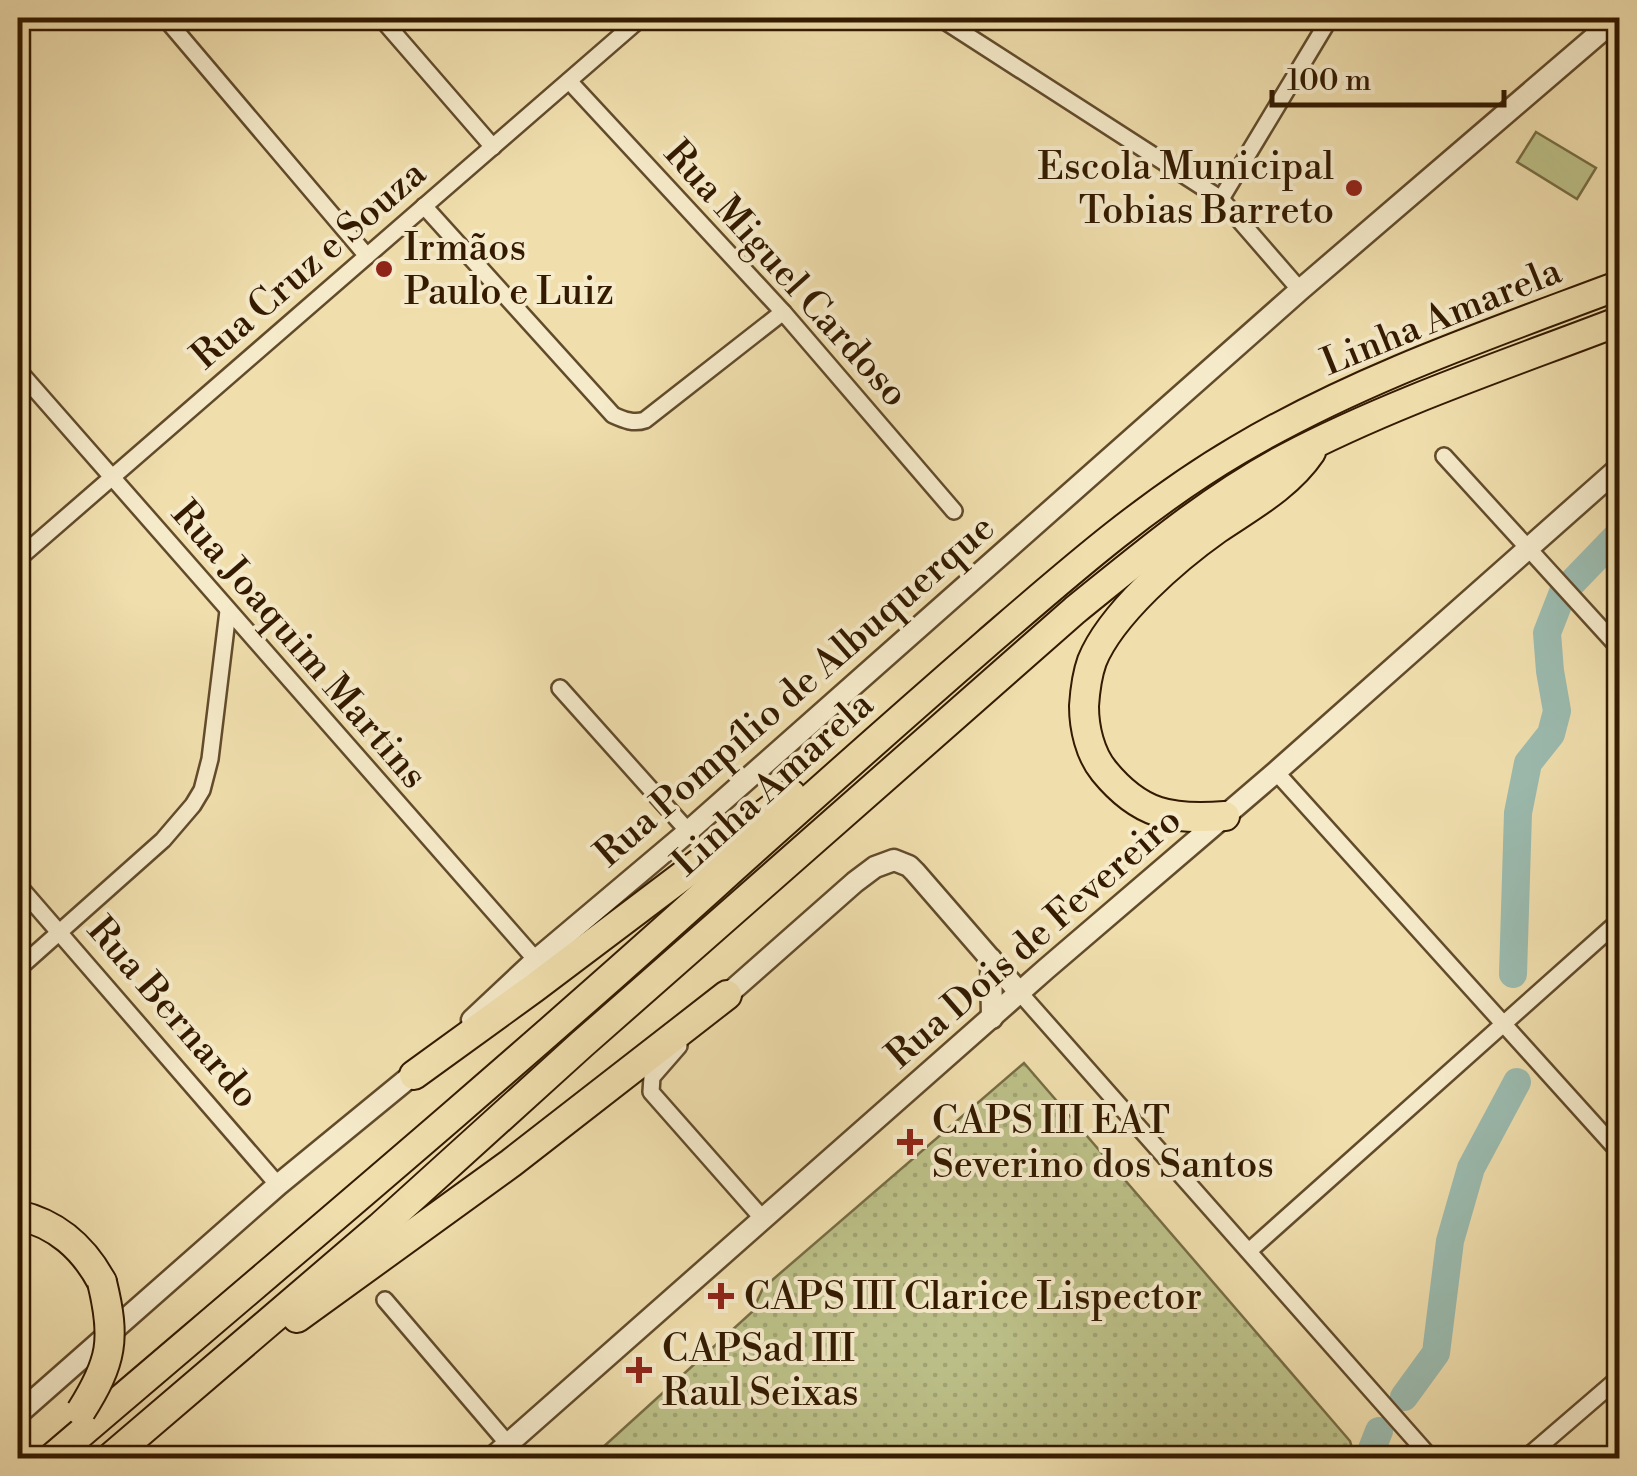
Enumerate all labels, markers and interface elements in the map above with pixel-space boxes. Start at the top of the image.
scale bar [1272,45,1504,107]
text: 100 m [1287,62,1371,100]
street label: Rua Miguel Cardoso [654,131,918,417]
place label: Escola Municipal Tobias Barreto [1038,144,1334,235]
street label: Rua Cruz e Souza [182,150,437,380]
marker: Escola Municipal Tobias Barreto [1343,177,1365,199]
place label: Irmãos Paulo e Luiz [404,225,614,316]
street label: Linha Amarela [1315,248,1569,387]
marker: Irmãos Paulo e Luiz [373,258,395,280]
street label: Rua Joaquim Martins [161,491,437,799]
street label: Rua Pompílio de Albuquerque [585,505,1005,878]
street label: Linha Amarela [663,681,884,887]
street label: Rua Dois de Fevereiro [877,797,1191,1079]
street label: Rua Bernardo [77,907,269,1119]
place label: CAPS III EAT Severino dos Santos [932,1098,1274,1189]
marker: CAPS III EAT Severino dos Santos [897,1129,923,1155]
place label: CAPS III Clarice Lispector [744,1274,1202,1321]
marker: CAPS III Clarice Lispector [708,1283,734,1309]
place label: CAPSad III Raul Seixas [662,1326,859,1417]
marker: CAPSad III Raul Seixas [626,1357,652,1383]

